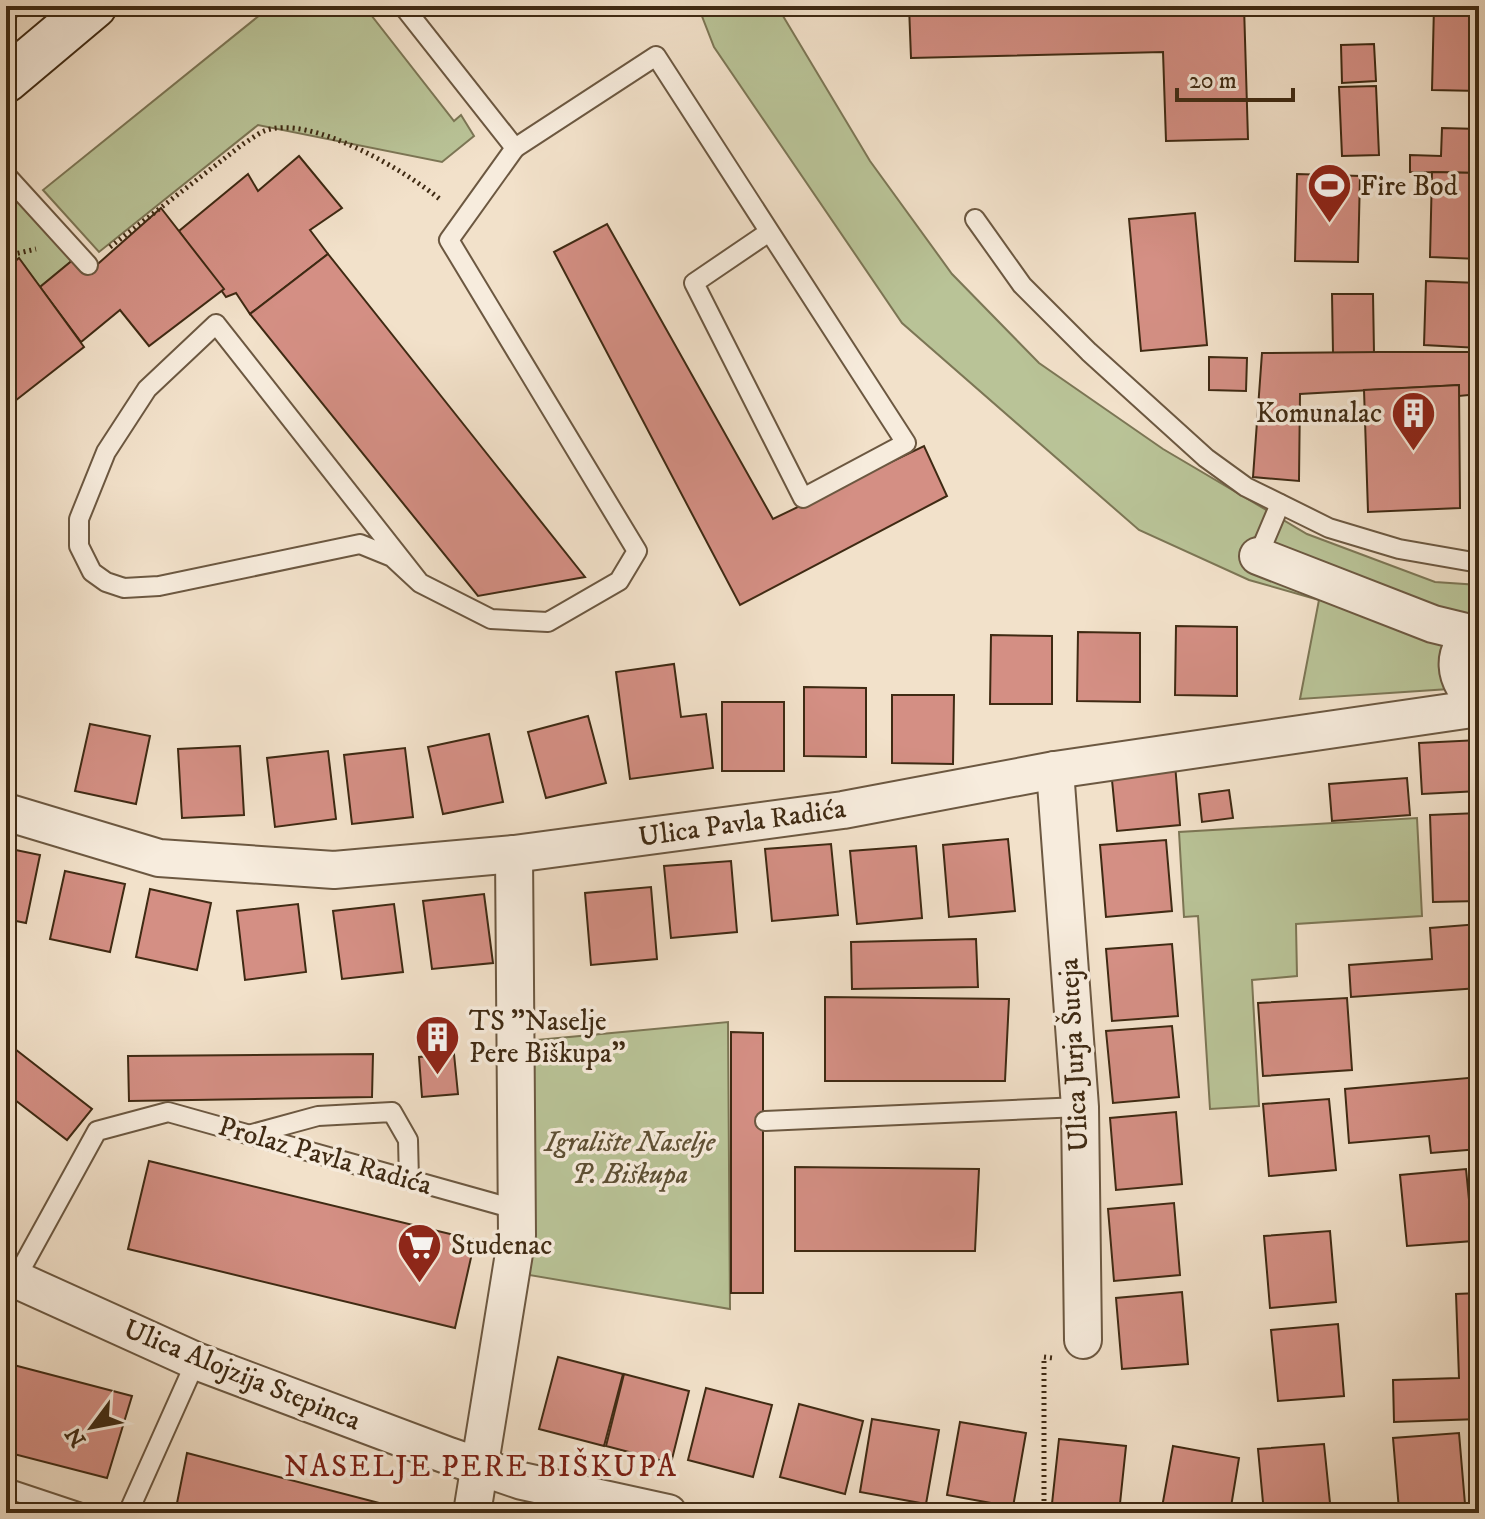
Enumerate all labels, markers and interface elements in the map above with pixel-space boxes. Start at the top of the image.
scale bar [1177,52,1293,102]
text: 20 m [1189,66,1237,96]
sports icon: Fire Bod [1305,162,1353,225]
place label: Fire Bod [1360,169,1458,204]
building icon: Komunalac [1389,389,1437,452]
place label: Komunalac [1256,396,1382,431]
street label: Ulica Pavla Radića [636,791,848,855]
street label: Ulica Jurja Šuteja [1050,957,1097,1153]
place label: TS "Naselje Pere Biškupa" [469,1004,626,1071]
building icon: TS "Naselje Pere Biškupa" [414,1013,462,1076]
street label: Prolaz Pavla Radića [214,1109,436,1203]
park label: Igralište Naselje P. Biškupa [543,1125,717,1192]
supermarket icon: Studenac [396,1221,444,1284]
place label: Studenac [451,1228,552,1263]
street label: Ulica Alojzija Stepinca [118,1311,366,1439]
north arrow [52,1387,132,1467]
text: N [60,1422,93,1452]
district label: NASELJE PERE BIŠKUPA [284,1447,678,1486]

